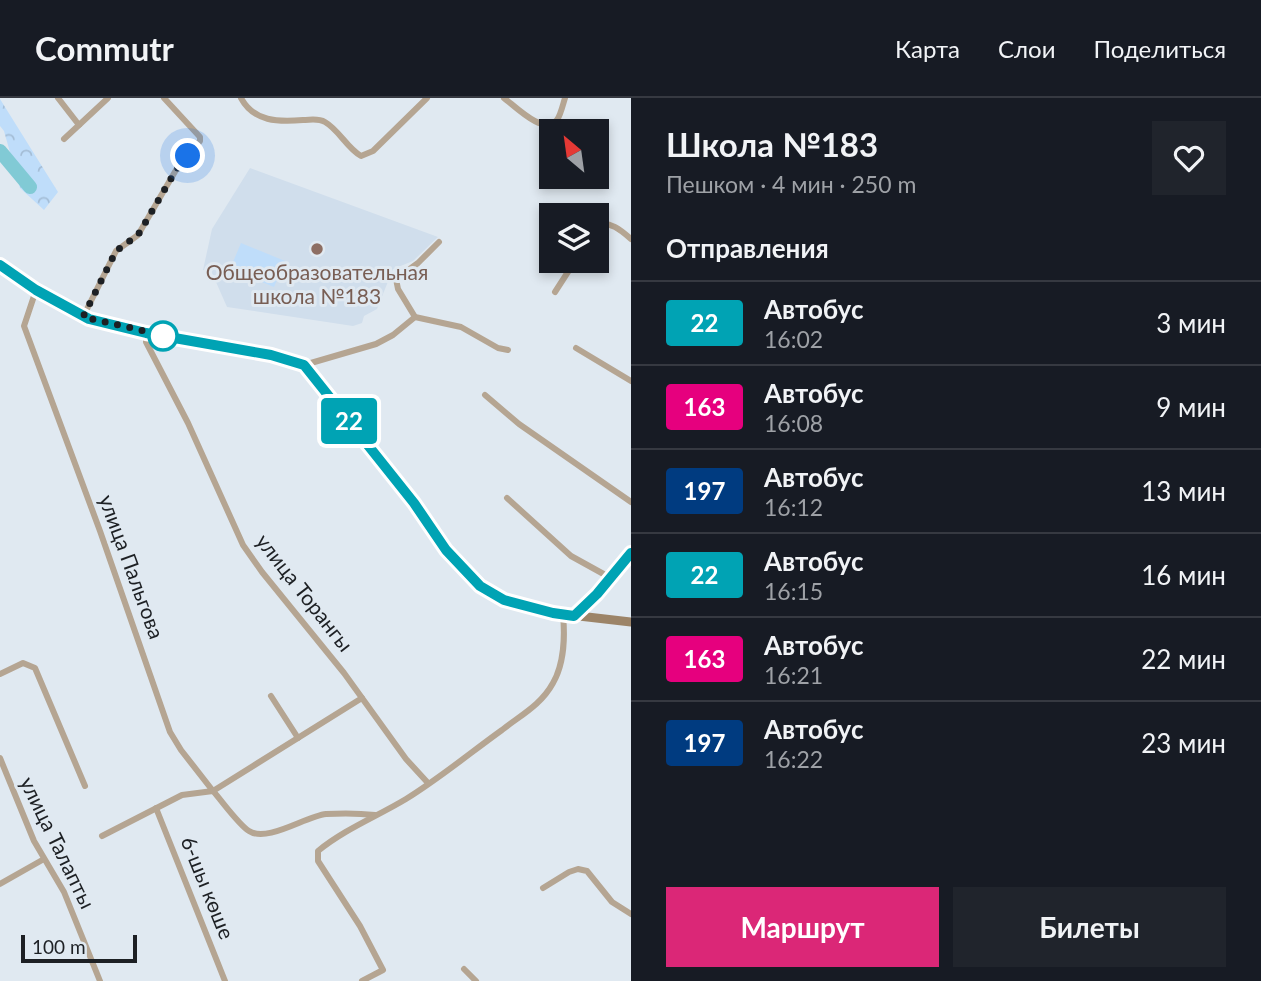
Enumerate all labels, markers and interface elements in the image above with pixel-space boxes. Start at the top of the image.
text: Commutr [35,28,174,68]
text: Карта [895,34,960,63]
text: Слои [998,34,1055,63]
text: Поделиться [1093,34,1226,63]
north arrow [539,119,609,189]
map controls [539,119,609,273]
button: heart [1152,121,1226,195]
text: Школа №183 [666,124,878,164]
your location [170,138,205,173]
text: Пешком · 4 мин · 250 m [666,170,916,198]
button: layers [539,203,609,273]
text: Отправления [666,232,829,264]
marker: Общеобразовательная школа №183 [309,241,325,257]
place label: Общеобразовательная школа №183 [206,259,428,308]
text: Автобус [764,293,863,325]
text: 3 мин [1156,307,1226,339]
text: 22 [691,308,718,337]
unlabelled marker [148,321,178,351]
text: 16:02 [764,325,823,353]
text: Автобус [764,377,863,409]
text: 9 мин [1156,391,1226,423]
text: 163 [684,392,725,421]
line badge: 22 [318,398,380,444]
text: 22 [335,406,363,435]
text: 16:08 [764,409,823,437]
text: Автобус [764,461,863,493]
text: 13 мин [1141,475,1226,507]
text: 197 [684,476,725,505]
street label: улица Пальгова [95,491,170,642]
text: 16:12 [764,493,823,521]
street label: улица Торангы [252,528,359,656]
text: Автобус [764,545,863,577]
text: 16 мин [1141,559,1226,591]
text: 22 [691,560,718,589]
text: 16:15 [764,577,823,605]
text: Автобус [764,629,863,661]
text: 22 мин [1141,643,1226,675]
text: 163 [684,644,725,673]
text: 16:21 [764,661,823,689]
text: Автобус [764,713,863,745]
text: 23 мин [1141,727,1226,759]
text: 197 [684,728,725,757]
text: 16:22 [764,745,823,773]
street label: улица Талапты [16,772,101,912]
street label: 6-шы көше [176,832,240,942]
button: Маршрут [666,887,939,967]
button: Билеты [953,887,1226,967]
scale bar [21,932,136,964]
text: 100 m [32,935,86,958]

